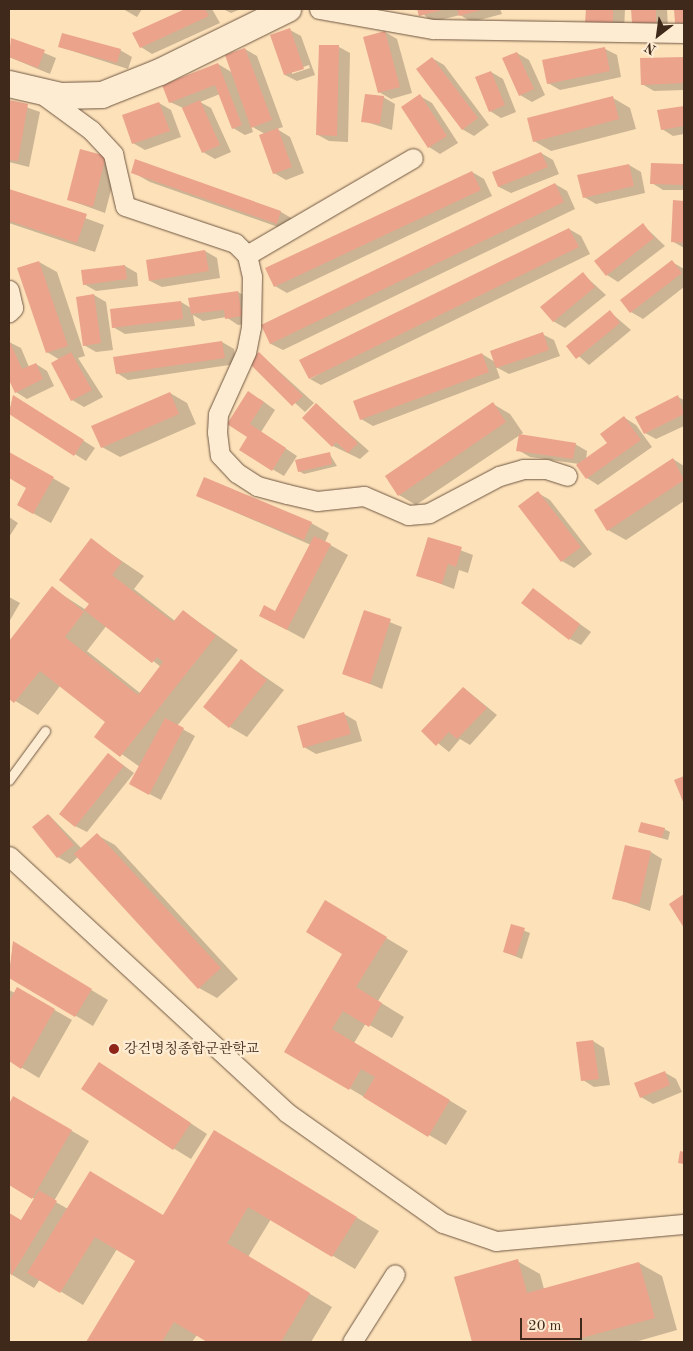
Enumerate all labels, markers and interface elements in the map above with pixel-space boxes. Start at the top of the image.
north arrow [633,10,683,60]
text: N [642,39,659,57]
place label: 강건명칭종합군관학교 [124,1041,259,1057]
marker: 강건명칭종합군관학교 [108,1043,120,1055]
scale bar [523,1308,586,1340]
text: 20 m [528,1319,562,1334]

